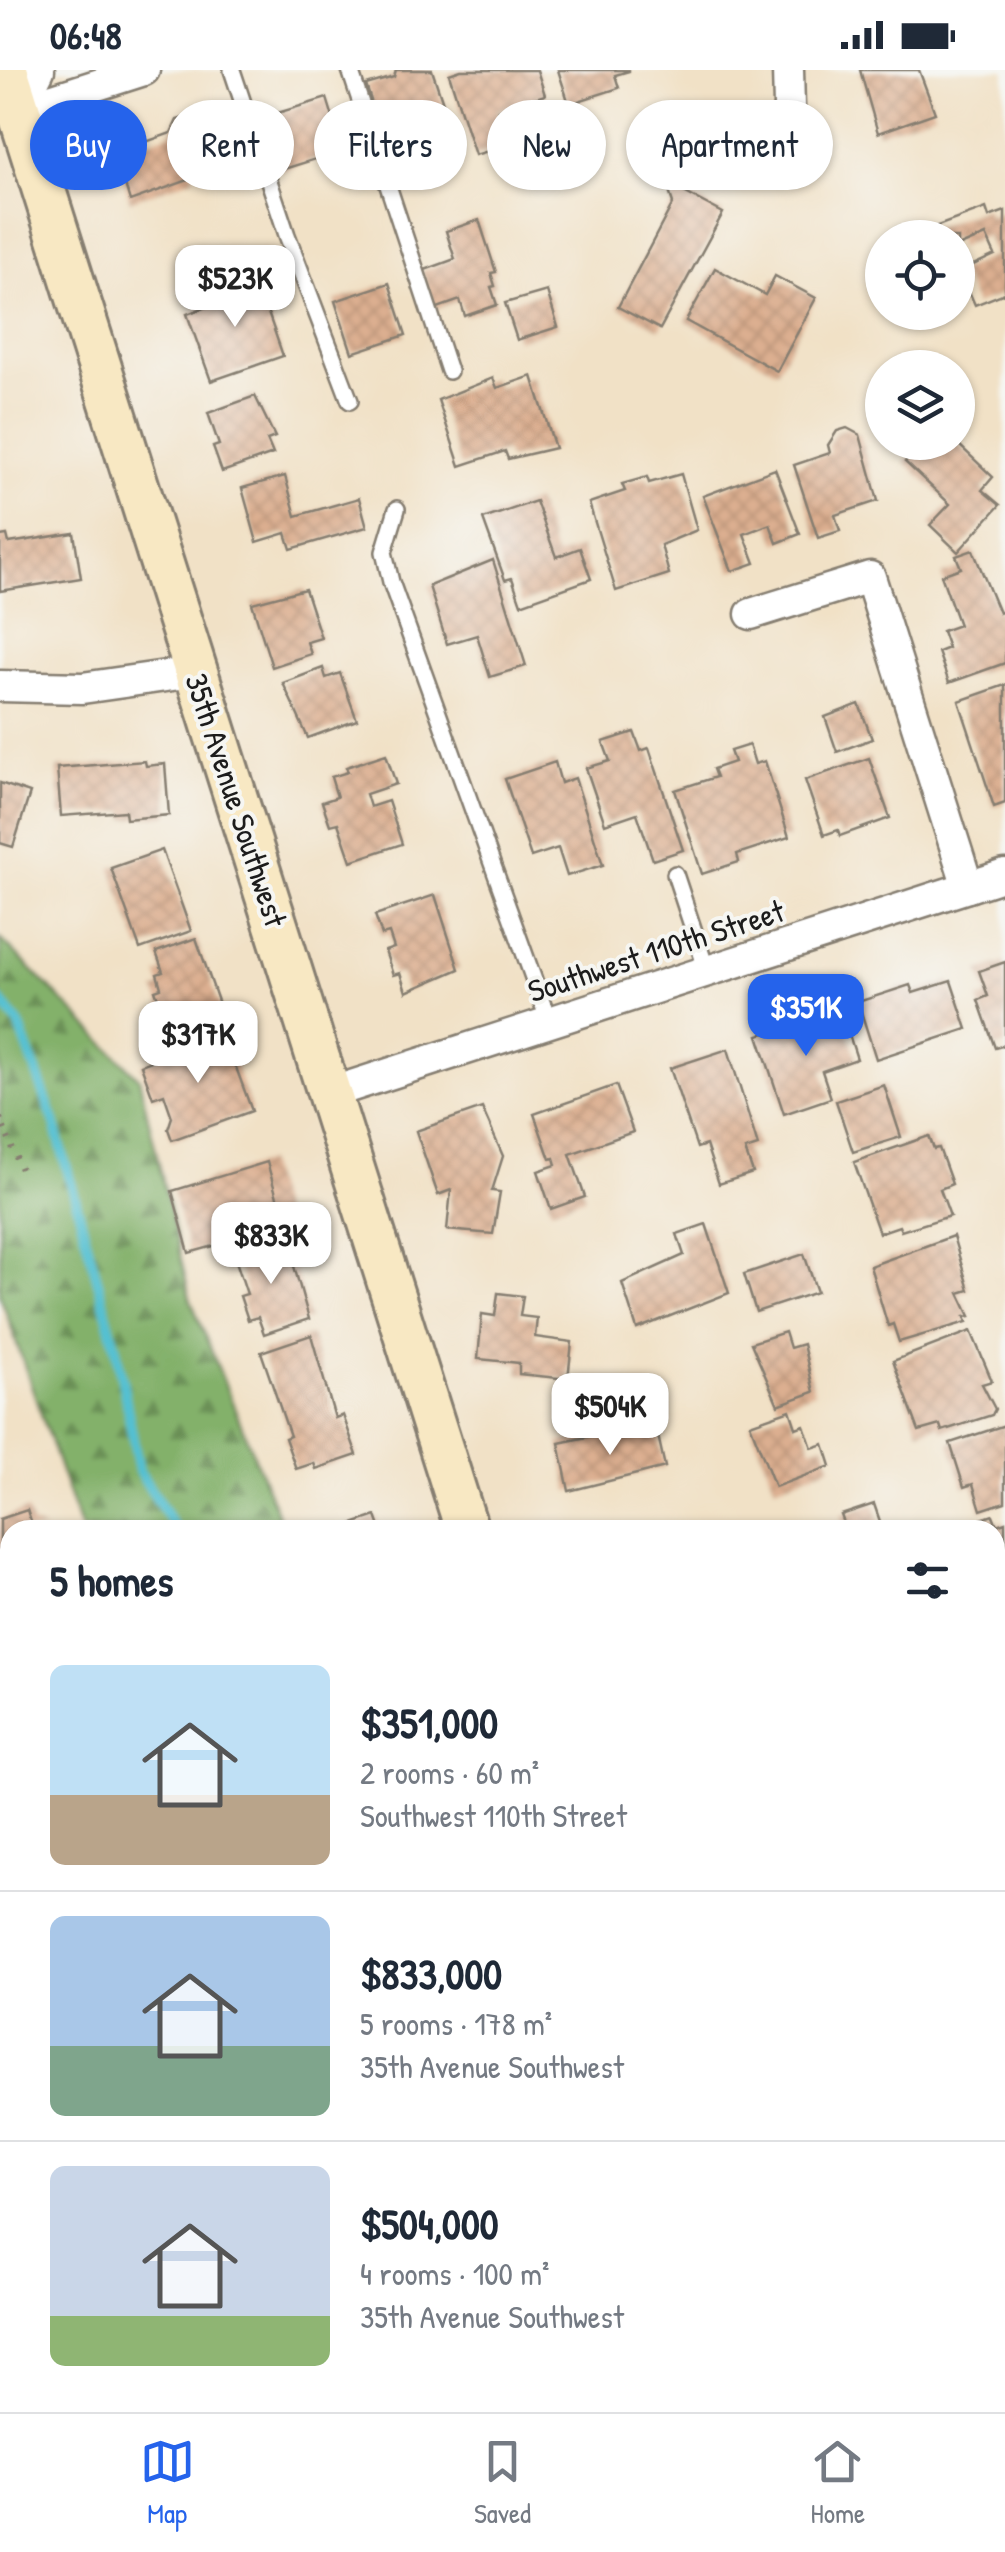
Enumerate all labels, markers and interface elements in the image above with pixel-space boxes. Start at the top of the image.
text: 06:48 [50,9,122,61]
chip: Buy [30,100,147,190]
chip: Rent [167,100,294,190]
chip: Filters [314,100,467,190]
chip: New [487,100,606,190]
chip: Apartment [626,100,833,190]
map controls [865,220,975,460]
button: locate [865,220,975,330]
pin: $523K [165,245,305,330]
text: $523K [197,256,273,299]
button: layers [865,350,975,460]
street label: 35th Avenue Southwest [175,668,298,933]
street label: Southwest 110th Street [522,889,790,1012]
pin: $351K [736,974,876,1059]
text: $351K [770,985,842,1028]
pin: $317K [128,1001,268,1086]
text: $317K [161,1012,235,1055]
pin: $833K [201,1202,341,1287]
text: $833K [233,1213,309,1256]
pin: $504K [540,1373,680,1458]
text: $504K [574,1384,646,1427]
text: 5 homes [50,1552,173,1609]
icon: filters [900,1553,955,1608]
text: $351,000 [360,1694,498,1751]
icon: home [130,1705,250,1825]
text: 2 rooms · 60 m² [360,1751,539,1794]
text: Southwest 110th Street [360,1794,627,1837]
text: $833,000 [360,1945,502,2002]
icon: home [130,1956,250,2076]
text: 5 rooms · 178 m² [360,2002,552,2045]
text: 35th Avenue Southwest [360,2045,624,2088]
text: $504,000 [360,2195,499,2252]
icon: home [130,2206,250,2326]
text: 4 rooms · 100 m² [360,2252,549,2295]
text: 35th Avenue Southwest [360,2295,624,2338]
tab: Map [140,2434,195,2532]
tab: Saved [474,2434,531,2532]
tab: Home [810,2434,865,2532]

